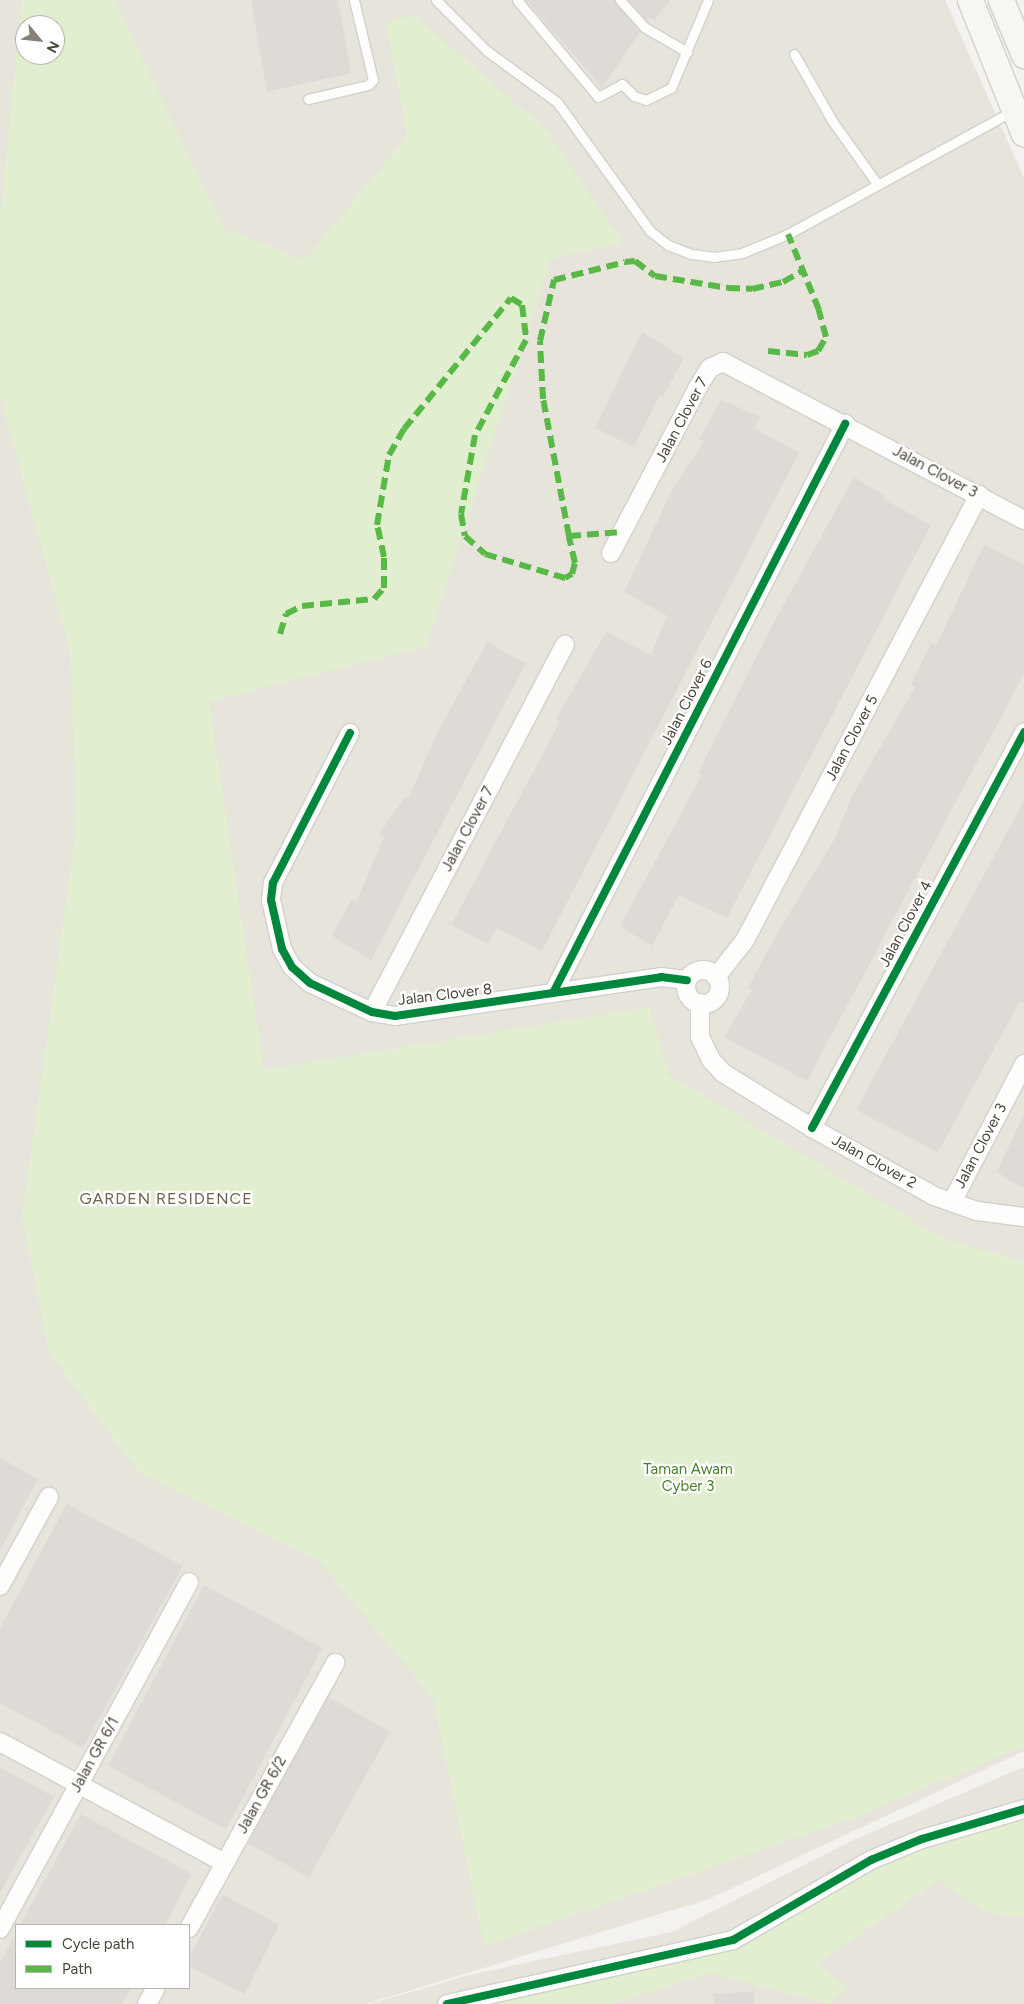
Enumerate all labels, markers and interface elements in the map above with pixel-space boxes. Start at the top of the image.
north arrow [15,15,65,65]
text: N [43,38,63,56]
street label: Jalan Clover 7 [652,374,712,466]
street label: Jalan Clover 3 [889,442,981,502]
street label: Jalan Clover 6 [658,656,716,748]
street label: Jalan Clover 5 [822,692,882,784]
street label: Jalan Clover 7 [438,783,498,875]
street label: Jalan Clover 4 [876,878,936,970]
street label: Jalan Clover 8 [397,980,493,1010]
street label: Jalan Clover 3 [951,1100,1011,1192]
street label: Jalan Clover 2 [829,1131,919,1193]
district label: GARDEN RESIDENCE [77,1189,255,1209]
park label: Taman Awam Cyber 3 [643,1460,733,1495]
street label: Jalan GR 6/1 [67,1714,123,1796]
street label: Jalan GR 6/2 [233,1753,291,1837]
legend [15,1924,190,1989]
text: Cycle path [62,1935,134,1953]
text: Path [62,1960,92,1978]

